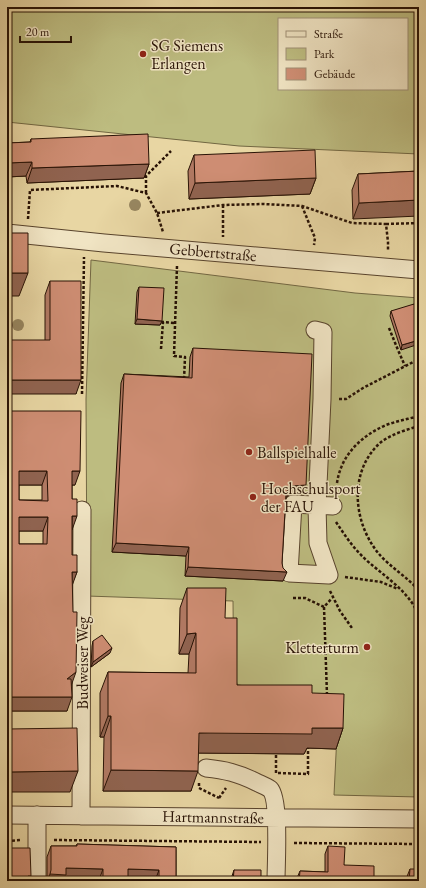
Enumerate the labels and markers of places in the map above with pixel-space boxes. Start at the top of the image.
place label: SG Siemens Erlangen [151,35,223,74]
marker: SG Siemens Erlangen [138,49,148,59]
place label: Ballspielhalle [257,442,336,463]
marker: Ballspielhalle [244,447,254,457]
place label: Hochschulsport der FAU [261,478,361,517]
marker: Hochschulsport der FAU [248,492,258,502]
place label: Kletterturm [285,637,360,658]
marker: Kletterturm [362,642,372,652]

